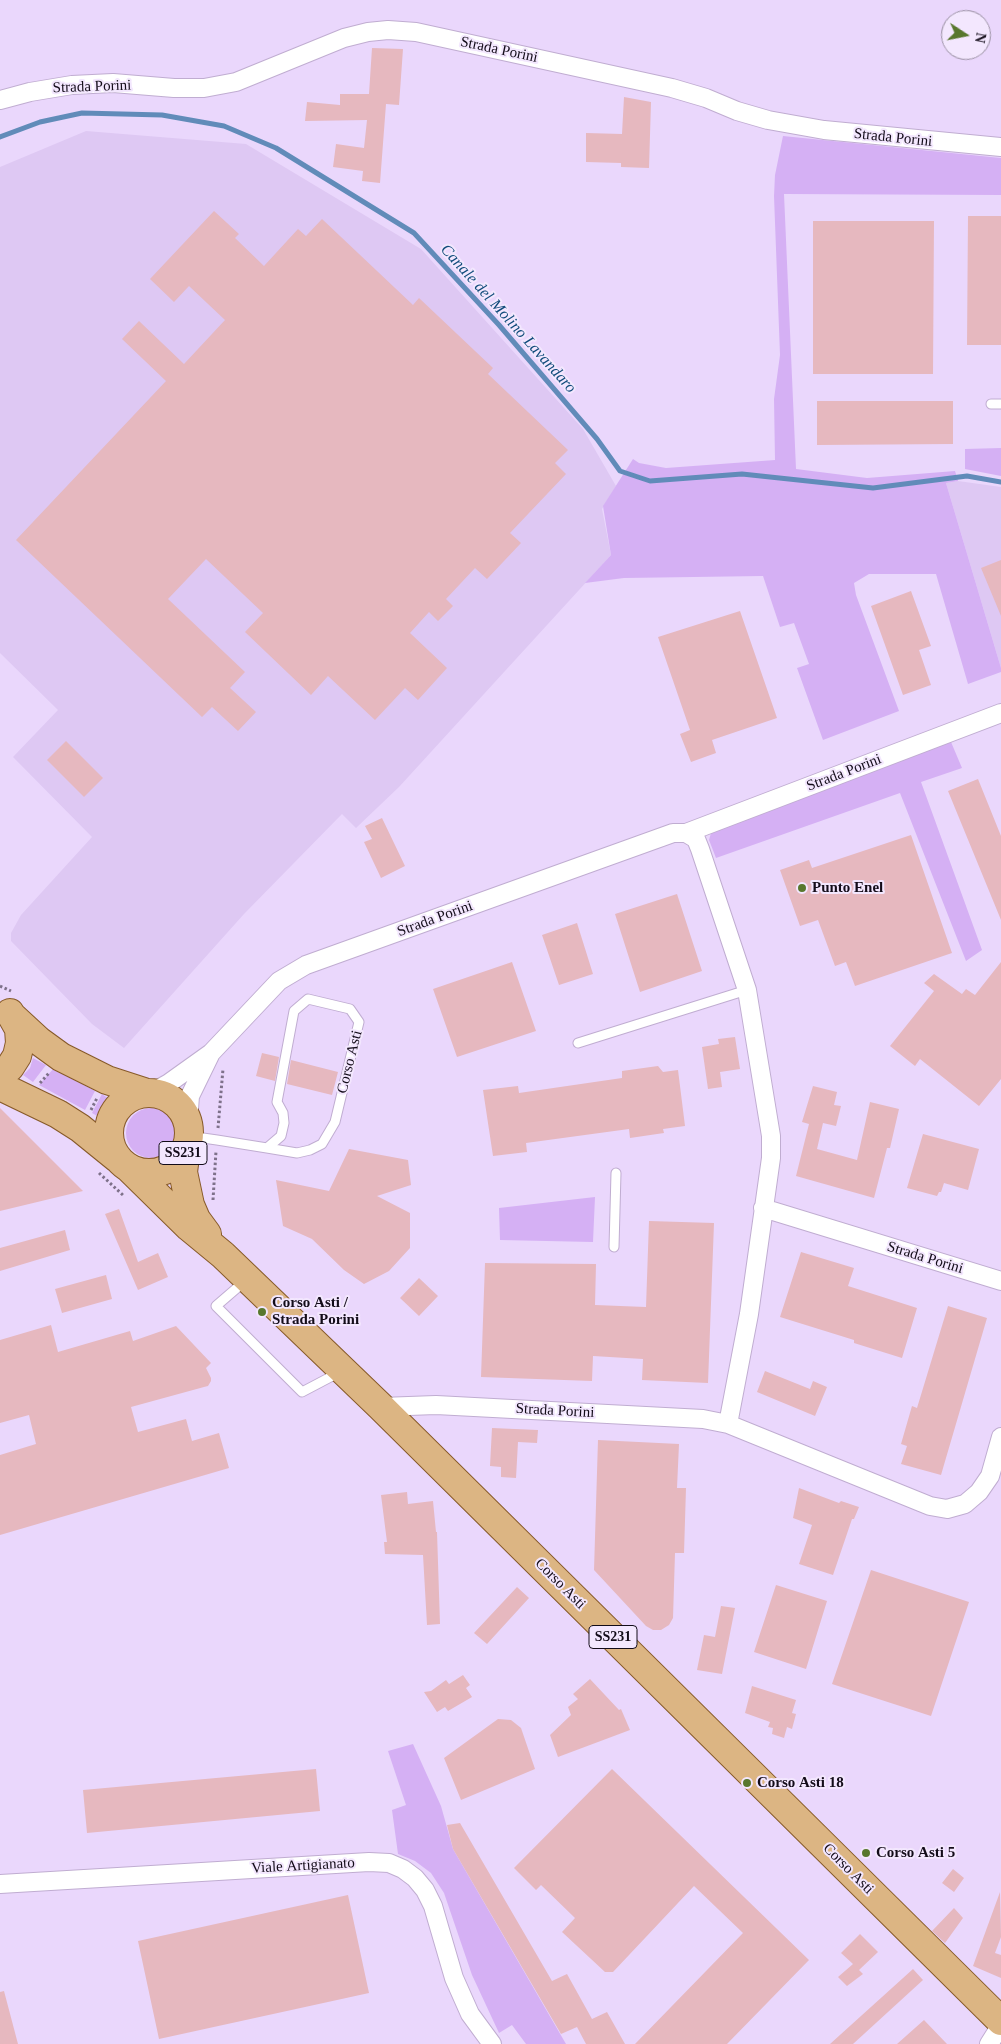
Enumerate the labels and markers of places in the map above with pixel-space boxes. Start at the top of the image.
place label: Punto Enel [812,879,883,897]
marker: Punto Enel [796,882,808,894]
place label: Corso Asti / Strada Porini [272,1294,359,1329]
marker: Corso Asti / Strada Porini [256,1306,268,1318]
place label: Corso Asti 18 [757,1774,844,1792]
marker: Corso Asti 18 [741,1777,753,1789]
place label: Corso Asti 5 [876,1844,955,1862]
marker: Corso Asti 5 [860,1847,872,1859]

